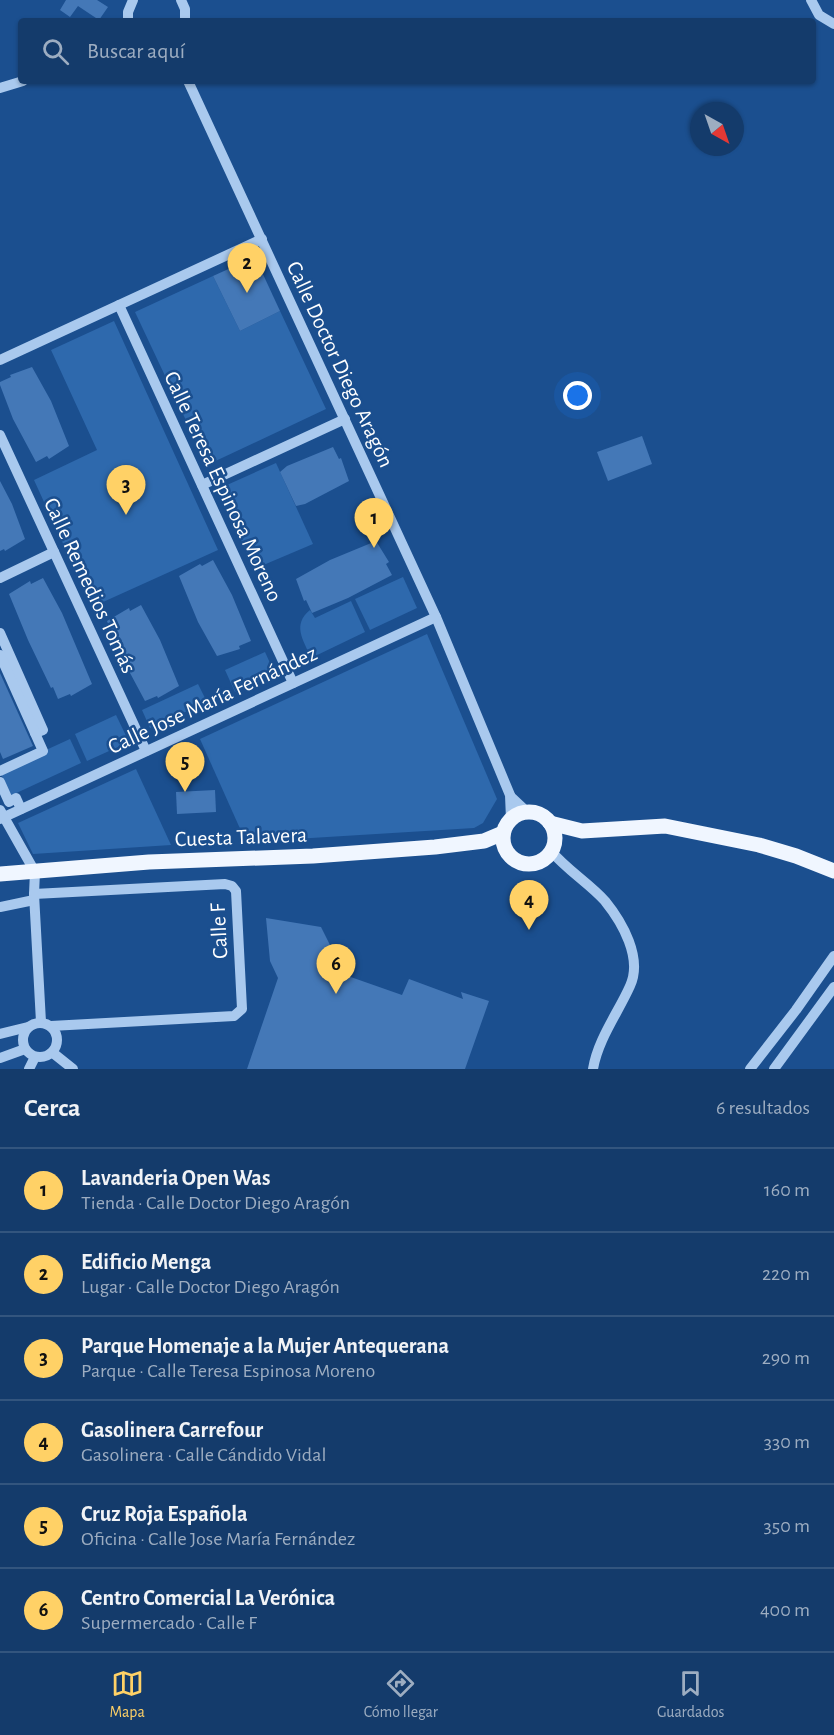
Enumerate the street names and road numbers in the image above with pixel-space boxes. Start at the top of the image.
street label: Calle Doctor Diego Aragón [283,258,398,471]
street label: Calle Teresa Espinosa Moreno [160,368,286,605]
street label: Calle Remedios Tomás [40,494,140,676]
street label: Calle Jose María Fernández [104,642,320,758]
street label: Cuesta Talavera [174,824,308,850]
street label: Calle F [207,902,231,959]

